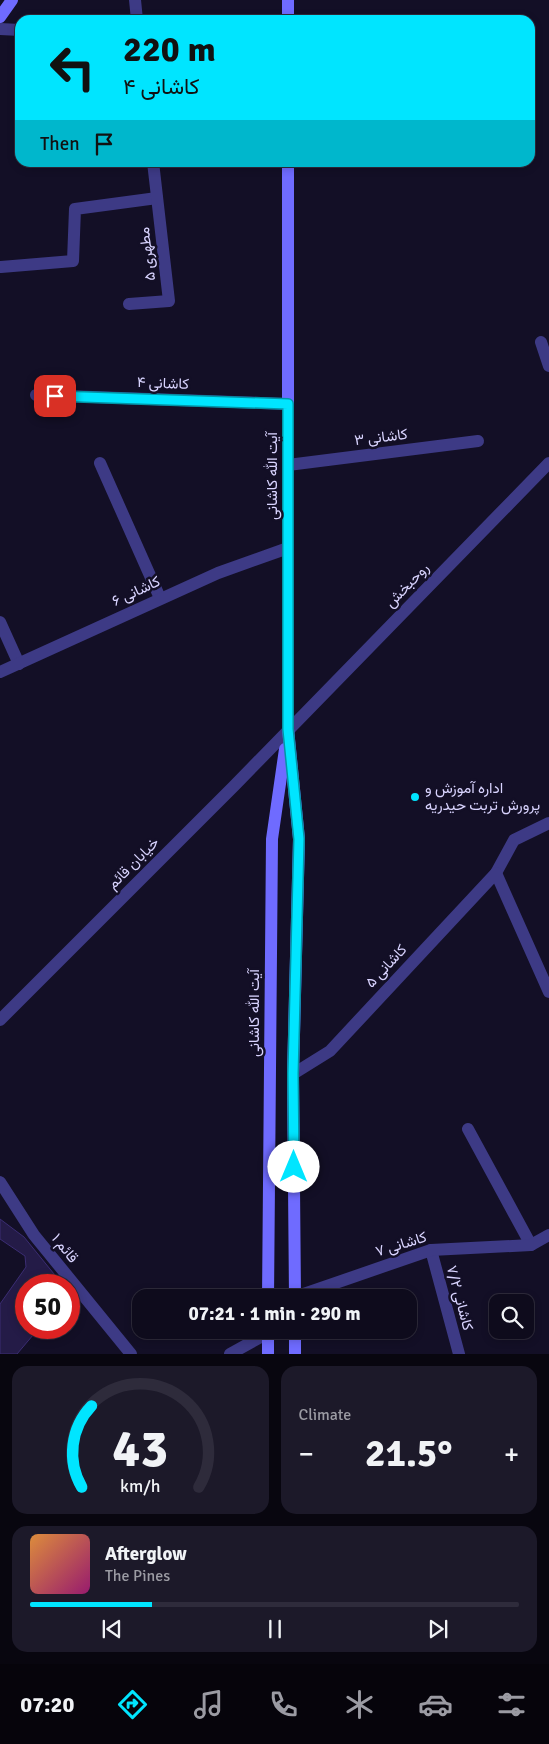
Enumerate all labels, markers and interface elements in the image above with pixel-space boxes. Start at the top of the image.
text: 220 m [123,28,216,71]
icon: left [40,35,105,100]
text: کاشانی ۴ [123,73,200,100]
icon: arrive [90,130,118,158]
text: Then [40,132,80,156]
street label: مطهری ۵ [135,226,160,282]
street label: کاشانی ۴ [137,373,190,394]
pin [34,375,76,417]
icon: arrive [41,382,69,410]
street label: کاشانی ۳ [353,425,409,450]
street label: آیت الله کاشانی [263,431,282,520]
street label: روحبخش [381,559,434,612]
street label: کاشانی ۶ [109,572,164,611]
place label: اداره آموزش و پرورش تربت حیدریه [425,779,540,815]
marker: اداره آموزش و پرورش تربت حیدریه [409,791,421,803]
street label: خیابان قائم [103,833,163,893]
street label: کاشانی ۵ [362,940,411,992]
street label: آیت الله کاشانی [245,968,264,1057]
position arrow [267,1140,319,1192]
street label: کاشانی ۷ [373,1228,429,1261]
street label: قائم ۱ [47,1230,82,1267]
street label: کاشانی ۷/۲ [442,1263,477,1333]
speed limit sign: 50 [15,1274,80,1339]
map controls [489,1294,534,1339]
button: search [489,1294,534,1339]
text: 07:21 · 1 min · 290 m [188,1302,361,1326]
text: Climate [299,1405,351,1425]
text: 43 [112,1417,168,1481]
text: 21.5° [365,1430,453,1477]
text: − [299,1437,314,1471]
text: + [504,1437,519,1471]
text: km/h [120,1475,160,1497]
text: Afterglow [105,1542,187,1566]
text: The Pines [105,1566,170,1586]
icon: previous [98,1615,126,1643]
icon: pause [261,1615,289,1643]
icon: next [424,1615,452,1643]
icon: directions [115,1687,150,1722]
icon: music [191,1687,226,1722]
icon: phone [266,1687,301,1722]
icon: climate [342,1687,377,1722]
icon: car [418,1687,453,1722]
icon: filters [494,1687,529,1722]
text: 07:20 [20,1691,74,1718]

